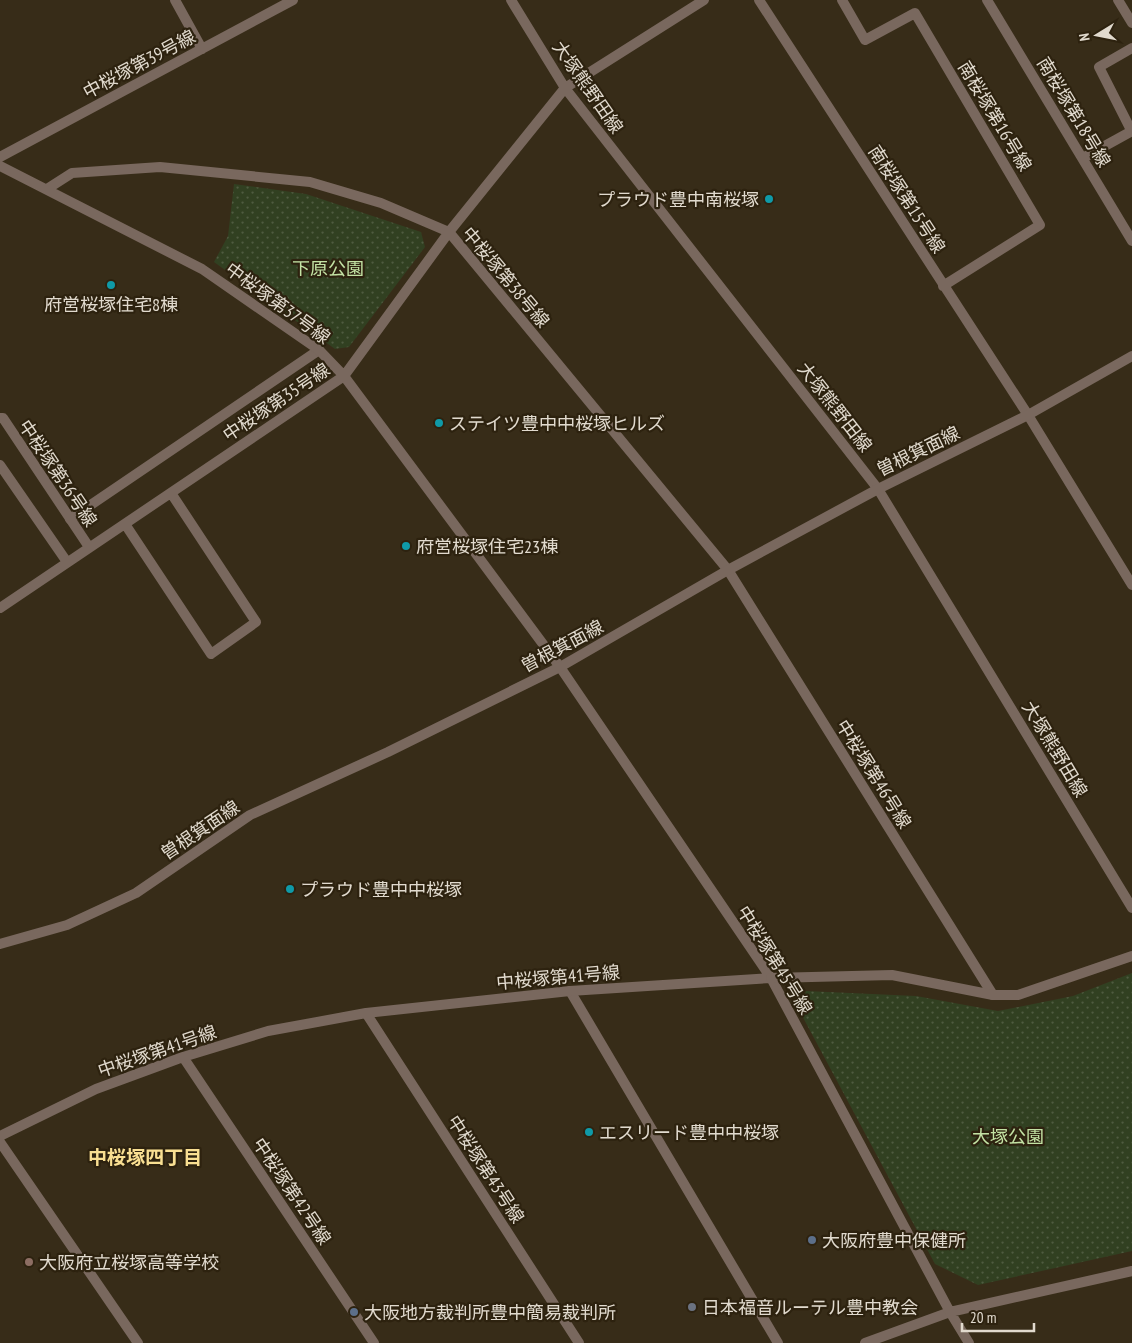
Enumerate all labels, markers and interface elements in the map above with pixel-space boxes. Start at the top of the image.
north arrow [1072,10,1122,60]
street label: 中桜塚第39号線 [79,25,199,103]
text: N [1075,32,1094,43]
street label: 大塚熊野田線 [548,36,628,138]
street label: 南桜塚第18号線 [1032,53,1116,171]
street label: 南桜塚第16号線 [953,57,1037,175]
street label: 南桜塚第15号線 [864,141,950,257]
place label: プラウド豊中南桜塚 [597,188,759,211]
marker: プラウド豊中南桜塚 [763,193,775,205]
street label: 中桜塚第38号線 [457,222,555,332]
street label: 中桜塚第37号線 [221,257,335,349]
park label: 下原公園 [292,257,364,280]
marker: 府営桜塚住宅8棟 [105,279,117,291]
place label: 府営桜塚住宅8棟 [44,293,178,316]
street label: 大塚熊野田線 [793,357,877,457]
street label: 中桜塚第35号線 [218,358,334,446]
place label: ステイツ豊中中桜塚ヒルズ [449,412,665,435]
street label: 中桜塚第36号線 [14,415,102,531]
marker: ステイツ豊中中桜塚ヒルズ [433,417,445,429]
street label: 曽根箕面線 [873,421,963,481]
place label: 府営桜塚住宅23棟 [416,535,558,558]
marker: 府営桜塚住宅23棟 [400,540,412,552]
street label: 曽根箕面線 [517,615,607,677]
street label: 大塚熊野田線 [1017,697,1093,801]
street label: 中桜塚第46号線 [831,715,917,833]
street label: 曽根箕面線 [156,795,244,865]
place label: プラウド豊中中桜塚 [300,878,462,901]
marker: プラウド豊中中桜塚 [284,883,296,895]
street label: 中桜塚第45号線 [732,901,818,1019]
street label: 中桜塚第41号線 [495,960,621,994]
street label: 中桜塚第41号線 [95,1020,219,1082]
street label: 中桜塚第43号線 [443,1111,529,1227]
place label: エスリード豊中中桜塚 [599,1121,779,1144]
park label: 大塚公園 [972,1125,1044,1148]
marker: エスリード豊中中桜塚 [583,1126,595,1138]
street label: 中桜塚第42号線 [248,1133,336,1249]
district label: 中桜塚四丁目 [88,1145,202,1169]
place label: 大阪府豊中保健所 [822,1229,966,1252]
marker: 大阪府豊中保健所 [806,1234,818,1246]
place label: 大阪府立桜塚高等学校 [39,1251,219,1274]
marker: 大阪府立桜塚高等学校 [23,1256,35,1268]
place label: 日本福音ルーテル豊中教会 [702,1296,918,1319]
scale bar [962,1300,1034,1332]
place label: 大阪地方裁判所豊中簡易裁判所 [364,1301,616,1324]
marker: 日本福音ルーテル豊中教会 [686,1301,698,1313]
marker: 大阪地方裁判所豊中簡易裁判所 [348,1306,360,1318]
text: 20 m [970,1308,996,1327]

